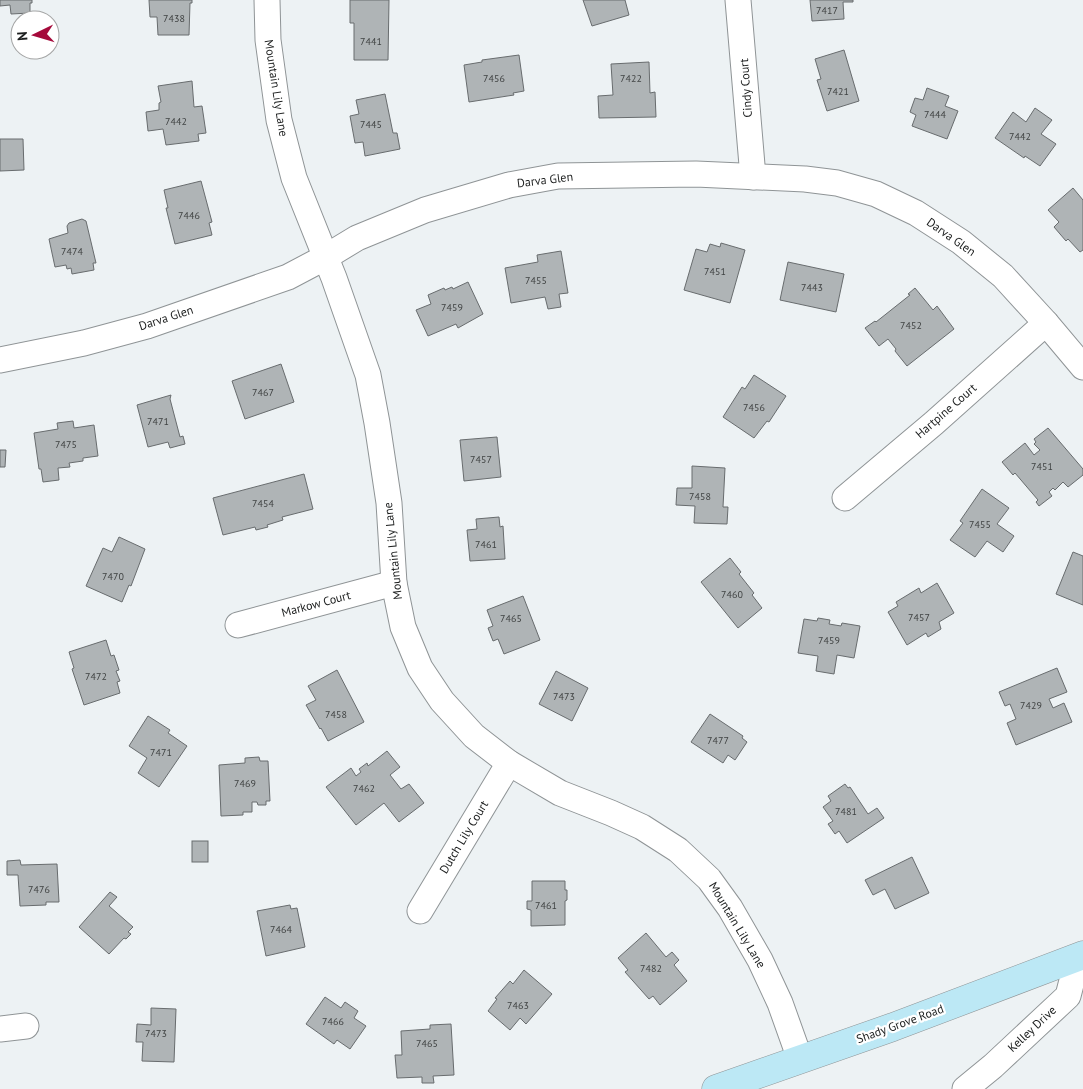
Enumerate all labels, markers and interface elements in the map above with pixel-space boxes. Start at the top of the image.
house number: 7417 [816,4,838,17]
north arrow [10,10,60,60]
house number: 7438 [163,12,185,25]
text: N [13,31,31,42]
house number: 7441 [360,35,382,48]
street label: Mountain Lily Lane [261,38,292,137]
street label: Cindy Court [736,58,755,118]
house number: 7456 [483,72,505,85]
house number: 7422 [620,72,642,85]
house number: 7421 [827,85,849,98]
house number: 7444 [924,108,946,121]
house number: 7442 [165,115,187,128]
house number: 7445 [360,118,382,131]
house number: 7442 [1009,130,1031,143]
street label: Darva Glen [516,169,574,190]
house number: 7446 [178,209,200,222]
street label: Darva Glen [924,214,979,259]
house number: 7474 [61,245,83,258]
house number: 7451 [704,265,726,278]
house number: 7455 [525,274,547,287]
house number: 7443 [801,281,823,294]
house number: 7459 [441,301,463,314]
street label: Darva Glen [137,302,195,333]
house number: 7452 [900,319,922,332]
street label: Hartpine Court [912,380,979,441]
house number: 7467 [252,386,274,399]
house number: 7456 [743,401,765,414]
house number: 7471 [147,415,169,428]
house number: 7475 [55,438,77,451]
house number: 7457 [470,453,492,466]
house number: 7451 [1031,460,1053,473]
house number: 7458 [689,490,711,503]
house number: 7454 [252,497,274,510]
street label: Mountain Lily Lane [380,502,405,600]
house number: 7455 [969,518,991,531]
house number: 7461 [475,538,497,551]
house number: 7470 [102,570,124,583]
street label: Markow Court [280,587,352,620]
house number: 7460 [721,588,743,601]
house number: 7457 [908,611,930,624]
house number: 7465 [500,612,522,625]
house number: 7459 [818,634,840,647]
house number: 7472 [85,670,107,683]
house number: 7473 [553,690,575,703]
house number: 7429 [1020,699,1042,712]
house number: 7458 [325,708,347,721]
house number: 7477 [707,734,729,747]
house number: 7471 [150,746,172,759]
house number: 7469 [234,777,256,790]
house number: 7462 [353,782,375,795]
street label: Dutch Lily Court [436,797,491,876]
house number: 7481 [835,805,857,818]
street label: Mountain Lily Lane [706,879,769,971]
house number: 7476 [28,883,50,896]
house number: 7461 [535,899,557,912]
house number: 7464 [270,923,292,936]
house number: 7482 [640,962,662,975]
house number: 7463 [507,999,529,1012]
street label: Shady Grove Road [854,1001,946,1046]
street label: Kelley Drive [1004,1002,1059,1055]
house number: 7466 [322,1015,344,1028]
house number: 7473 [145,1027,167,1040]
house number: 7465 [416,1037,438,1050]

